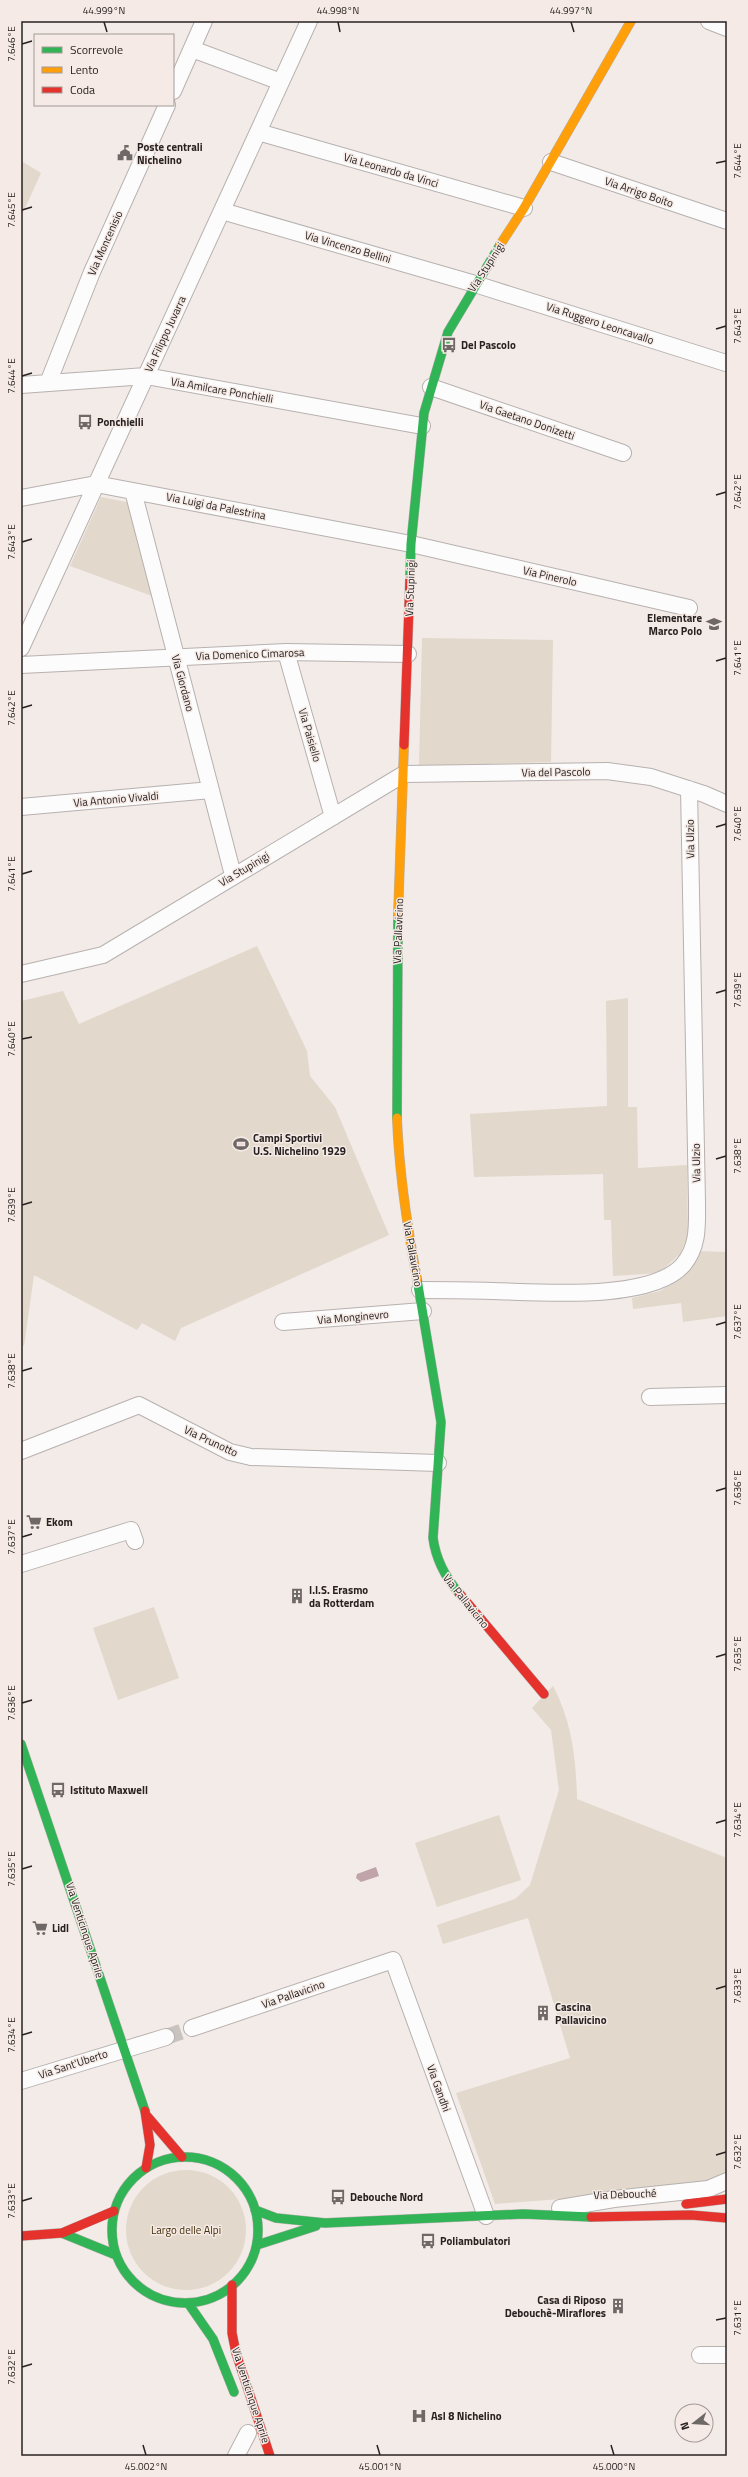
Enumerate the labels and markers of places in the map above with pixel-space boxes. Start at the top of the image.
place label: Poste centrali Nichelino [137,139,203,168]
public building icon: Poste centrali Nichelino [116,144,134,162]
bus stop icon: Del Pascolo [440,336,458,354]
place label: Del Pascolo [461,337,516,353]
bus stop icon: Ponchielli [76,413,94,431]
place label: Ponchielli [97,414,144,430]
place label: Elementare Marco Polo [647,610,702,639]
school or university icon: Elementare Marco Polo [705,615,723,633]
place label: Campi Sportivi U.S. Nichelino 1929 [253,1130,346,1159]
sports icon: Campi Sportivi U.S. Nichelino 1929 [232,1135,250,1153]
supermarket icon: Ekom [25,1513,43,1531]
place label: Ekom [46,1514,73,1530]
place label: I.I.S. Erasmo da Rotterdam [309,1582,374,1611]
building icon: I.I.S. Erasmo da Rotterdam [288,1587,306,1605]
bus stop icon: Istituto Maxwell [49,1781,67,1799]
place label: Istituto Maxwell [70,1782,148,1798]
supermarket icon: Lidl [31,1919,49,1937]
place label: Lidl [52,1920,69,1936]
place label: Cascina Pallavicino [555,1999,607,2028]
building icon: Cascina Pallavicino [534,2004,552,2022]
bus stop icon: Debouche Nord [329,2188,347,2206]
place label: Debouche Nord [350,2189,423,2205]
bus stop icon: Poliambulatori [419,2232,437,2250]
place label: Poliambulatori [440,2233,511,2249]
place label: Casa di Riposo Debouchè-Miraflores [505,2292,606,2321]
building icon: Casa di Riposo Debouchè-Miraflores [609,2297,627,2315]
hospital icon: Asl 8 Nichelino [410,2407,428,2425]
place label: Asl 8 Nichelino [431,2408,502,2424]

